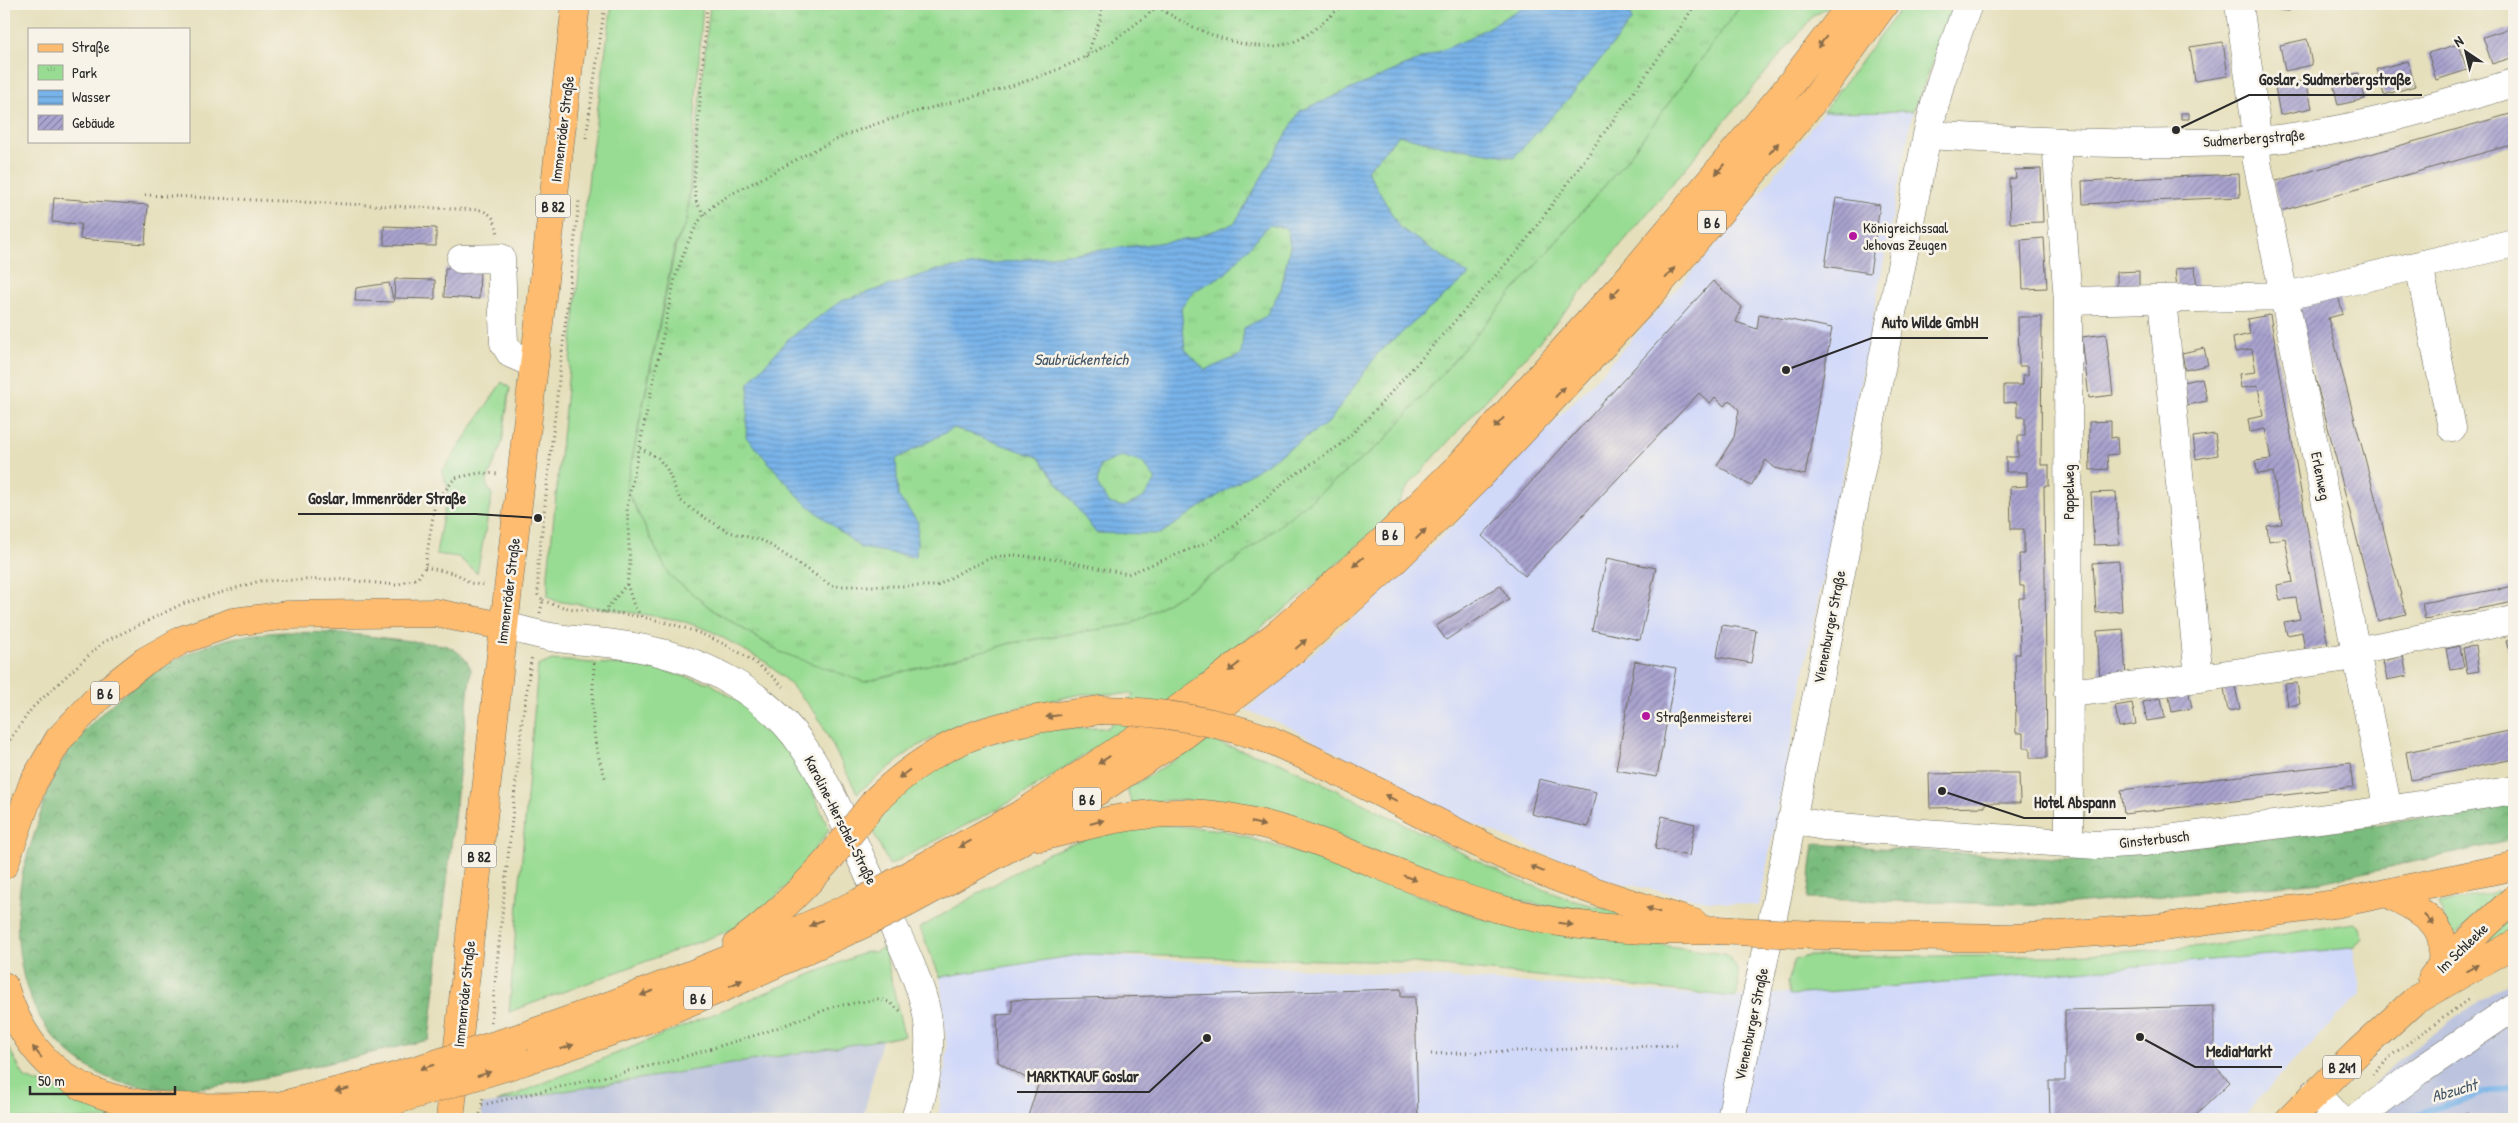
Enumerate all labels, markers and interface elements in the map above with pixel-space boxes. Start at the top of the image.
legend [28,28,190,142]
north arrow [2440,28,2490,78]
text: N [2450,31,2467,51]
one-way arrow [1817,35,1828,48]
text: Straße [72,36,110,57]
text: Park [72,62,97,83]
callout: Goslar, Sudmerbergstraße [2249,64,2422,95]
text: Goslar, Sudmerbergstraße [2259,68,2412,91]
street label: Immenröder Straße [545,75,579,183]
text: Wasser [72,86,111,107]
text: Gebäude [72,112,115,133]
street label: Sudmerbergstraße [2203,124,2306,152]
one-way arrow [1768,142,1779,155]
one-way arrow [1715,162,1726,175]
road number: B 82 [536,195,570,218]
road number: B 6 [1698,210,1726,233]
place label: Königreichssaal Jehovas Zeugen [1863,217,1948,255]
marker: Königreichssaal Jehovas Zeugen [1847,230,1859,242]
one-way arrow [1664,266,1675,279]
one-way arrow [1610,286,1621,299]
callout: Auto Wilde GmbH [1872,307,1988,338]
text: Auto Wilde GmbH [1882,311,1979,333]
water label: Saubrückenteich [1034,348,1129,370]
one-way arrow [1554,387,1566,399]
one-way arrow [1493,417,1504,430]
street label: Erlenweg [2306,450,2336,502]
street label: Pappelweg [2058,464,2079,520]
callout: Goslar, Immenröder Straße [298,483,476,514]
text: Goslar, Immenröder Straße [308,487,467,510]
road number: B 6 [1376,522,1404,546]
one-way arrow [1415,529,1427,541]
street label: Immenröder Straße [491,537,525,645]
one-way arrow [1353,556,1365,568]
street label: Vienenburger Straße [1808,569,1850,685]
one-way arrow [1295,638,1308,649]
one-way arrow [1228,662,1241,673]
road number: B 6 [91,681,119,704]
place label: Straßenmeisterei [1656,706,1752,727]
marker: Straßenmeisterei [1640,710,1652,722]
one-way arrow [1045,712,1061,720]
street label: Karoline-Herschel-Straße [799,752,883,888]
one-way arrow [1097,755,1110,765]
one-way arrow [898,769,911,780]
callout: Hotel Abspann [2024,787,2126,818]
road number: B 6 [1073,788,1101,811]
text: Hotel Abspann [2034,791,2116,814]
one-way arrow [1383,794,1398,802]
one-way arrow [1089,818,1104,826]
one-way arrow [1250,820,1265,828]
street label: Ginsterbusch [2118,825,2190,853]
one-way arrow [958,840,972,848]
road number: B 82 [462,844,496,868]
one-way arrow [1530,864,1544,872]
one-way arrow [1403,875,1418,882]
one-way arrow [1646,906,1661,914]
one-way arrow [2423,914,2435,926]
street label: Im Schleeke [2432,918,2492,978]
one-way arrow [809,919,823,927]
one-way arrow [1558,920,1574,928]
street label: Immenröder Straße [448,940,480,1048]
one-way arrow [2465,964,2478,973]
street label: Vienenburger Straße [1729,966,1773,1082]
one-way arrow [728,978,743,987]
road number: B 6 [684,986,712,1010]
one-way arrow [639,989,654,997]
callout: MediaMarkt [2195,1036,2282,1067]
text: MediaMarkt [2206,1040,2273,1062]
one-way arrow [560,1042,575,1050]
one-way arrow [32,1045,43,1058]
road number: B 241 [2323,1056,2361,1078]
callout: MARKTKAUF Goslar [1017,1061,1149,1092]
scale bar [30,1063,175,1095]
one-way arrow [420,1063,435,1071]
text: MARKTKAUF Goslar [1027,1065,1140,1087]
one-way arrow [477,1069,492,1077]
text: 50 m [38,1070,65,1091]
water label: Abzucht [2429,1072,2482,1107]
one-way arrow [335,1086,350,1094]

